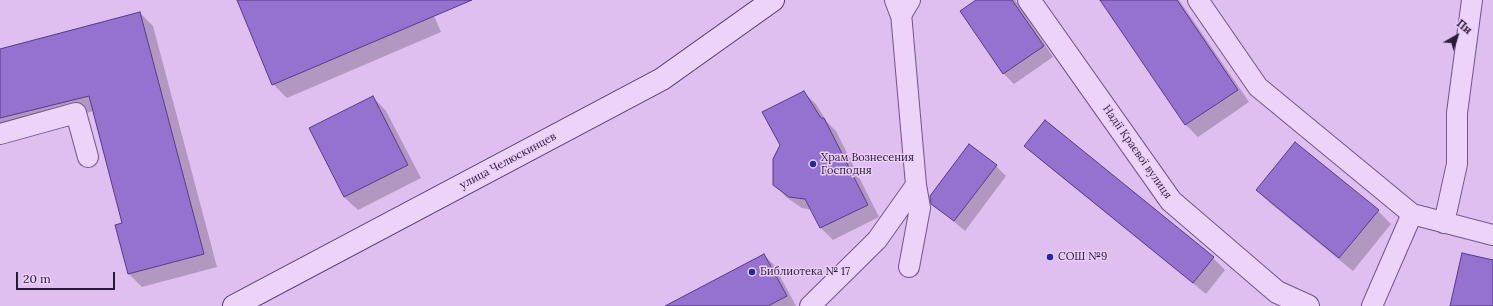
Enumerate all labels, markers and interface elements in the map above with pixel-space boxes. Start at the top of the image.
north arrow [1437,16,1477,56]
text: Пн [1454,16,1475,37]
street label: Надії Краєвої вулиця [1100,103,1174,201]
street label: улица Челюскинцев [458,130,558,192]
place label: Храм Вознесения Господня [821,151,914,177]
marker: Храм Вознесения Господня [808,159,818,169]
place label: СОШ №9 [1058,250,1107,264]
marker: СОШ №9 [1045,252,1055,262]
scale bar [18,264,117,290]
place label: Библиотека № 17 [760,265,850,279]
marker: Библиотека № 17 [747,267,757,277]
text: 20 m [23,271,51,286]

